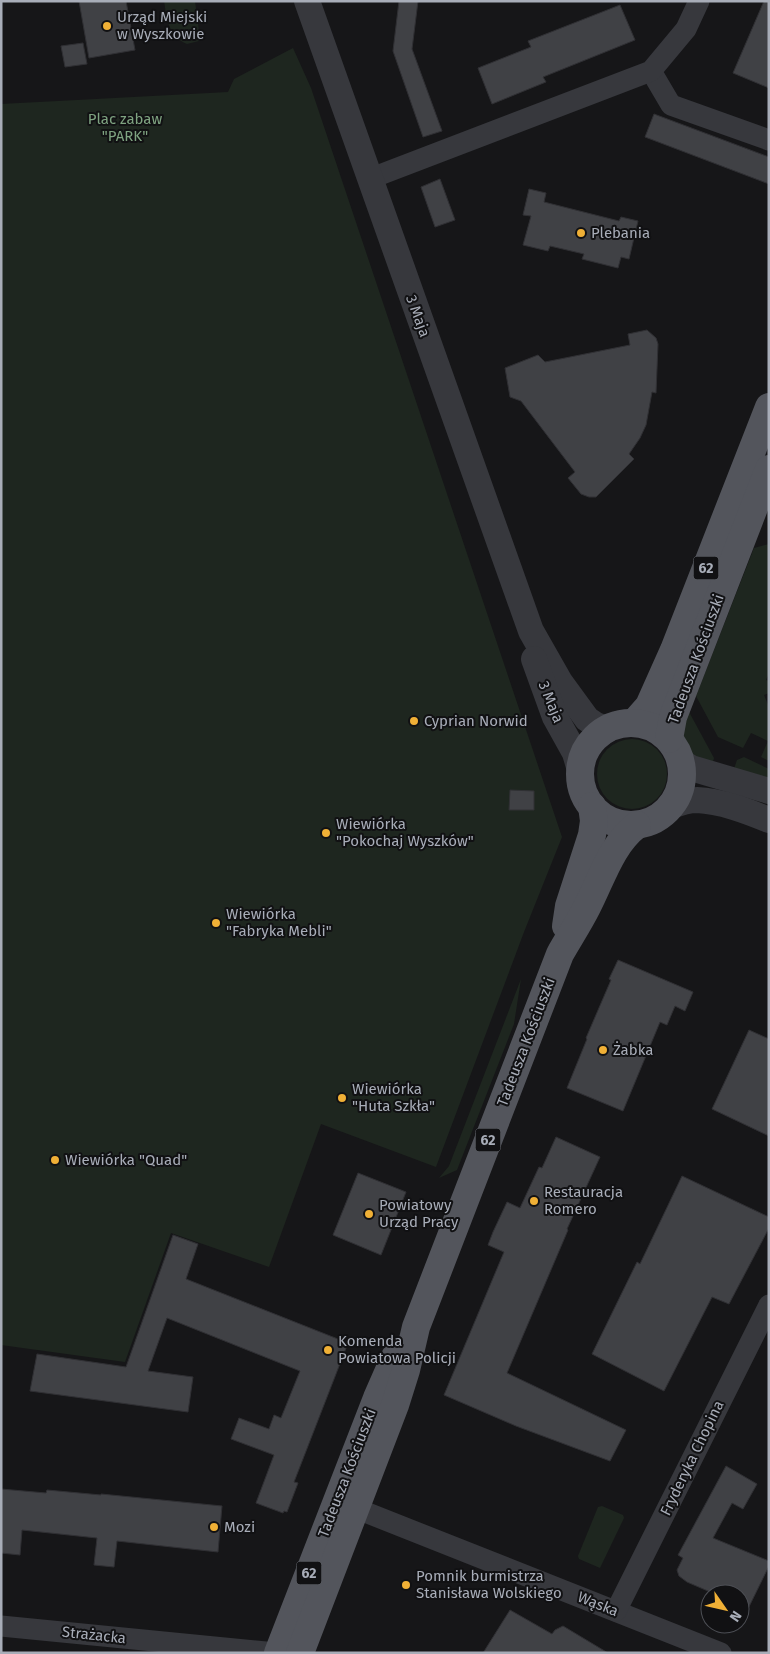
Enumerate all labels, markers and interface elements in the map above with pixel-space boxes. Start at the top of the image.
place label: Urząd Miejski w Wyszkowie [117,8,207,43]
marker: Urząd Miejski w Wyszkowie [101,20,113,32]
park label: Plac zabaw "PARK" [88,110,162,145]
place label: Plebania [591,224,650,242]
marker: Plebania [575,227,587,239]
street label: 3 Maja [402,292,434,340]
road number: 62 [694,556,718,580]
street label: Tadeusza Kościuszki [664,592,728,726]
street label: 3 Maja [535,678,567,726]
place label: Cyprian Norwid [424,712,528,730]
marker: Cyprian Norwid [408,715,420,727]
place label: Wiewiórka "Pokochaj Wyszków" [336,815,474,850]
marker: Wiewiórka "Pokochaj Wyszków" [320,827,332,839]
place label: Wiewiórka "Fabryka Mebli" [226,905,332,940]
marker: Wiewiórka "Fabryka Mebli" [210,917,222,929]
street label: Tadeusza Kościuszki [493,975,559,1109]
place label: Żabka [613,1041,653,1059]
marker: Żabka [597,1044,609,1056]
place label: Wiewiórka "Huta Szkła" [352,1080,435,1115]
marker: Wiewiórka "Huta Szkła" [336,1092,348,1104]
road number: 62 [476,1128,500,1152]
place label: Wiewiórka "Quad" [65,1151,187,1169]
marker: Wiewiórka "Quad" [49,1154,61,1166]
place label: Restauracja Romero [544,1183,623,1218]
marker: Restauracja Romero [528,1195,540,1207]
place label: Powiatowy Urząd Pracy [379,1196,459,1231]
marker: Powiatowy Urząd Pracy [363,1208,375,1220]
place label: Komenda Powiatowa Policji [338,1332,456,1367]
marker: Komenda Powiatowa Policji [322,1344,334,1356]
street label: Fryderyka Chopina [656,1398,728,1518]
street label: Tadeusza Kościuszki [314,1406,380,1540]
place label: Mozi [224,1518,255,1536]
marker: Mozi [208,1521,220,1533]
road number: 62 [296,1562,322,1585]
place label: Pomnik burmistrza Stanisława Wolskiego [416,1567,562,1602]
marker: Pomnik burmistrza Stanisława Wolskiego [400,1579,412,1591]
north arrow [700,1584,750,1634]
street label: Wąska [575,1588,621,1620]
text: N [726,1607,745,1625]
street label: Strażacka [61,1623,127,1647]

